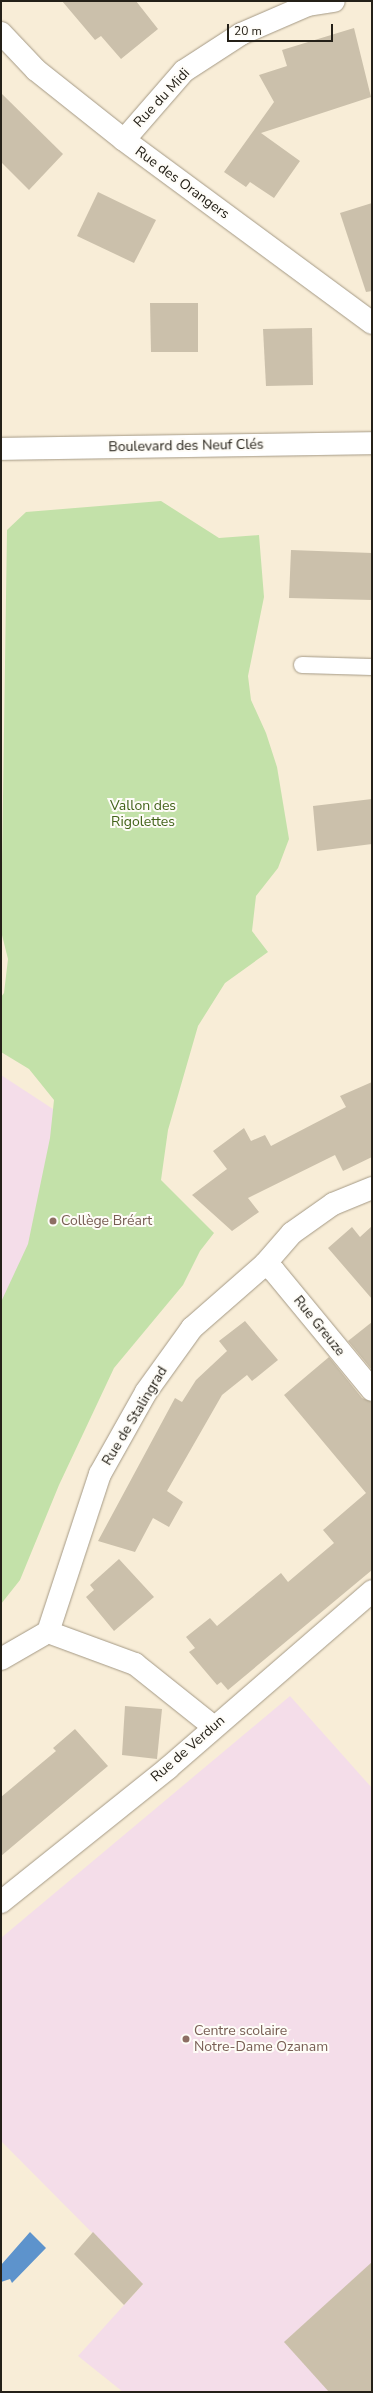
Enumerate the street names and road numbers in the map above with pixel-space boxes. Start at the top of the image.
street label: Rue du Midi [130,65,194,131]
street label: Rue des Orangers [132,143,232,223]
street label: Boulevard des Neuf Clés [108,436,264,456]
street label: Rue Greuze [290,1293,348,1359]
street label: Rue de Stalingrad [99,1363,171,1469]
street label: Rue de Verdun [148,1712,228,1786]

